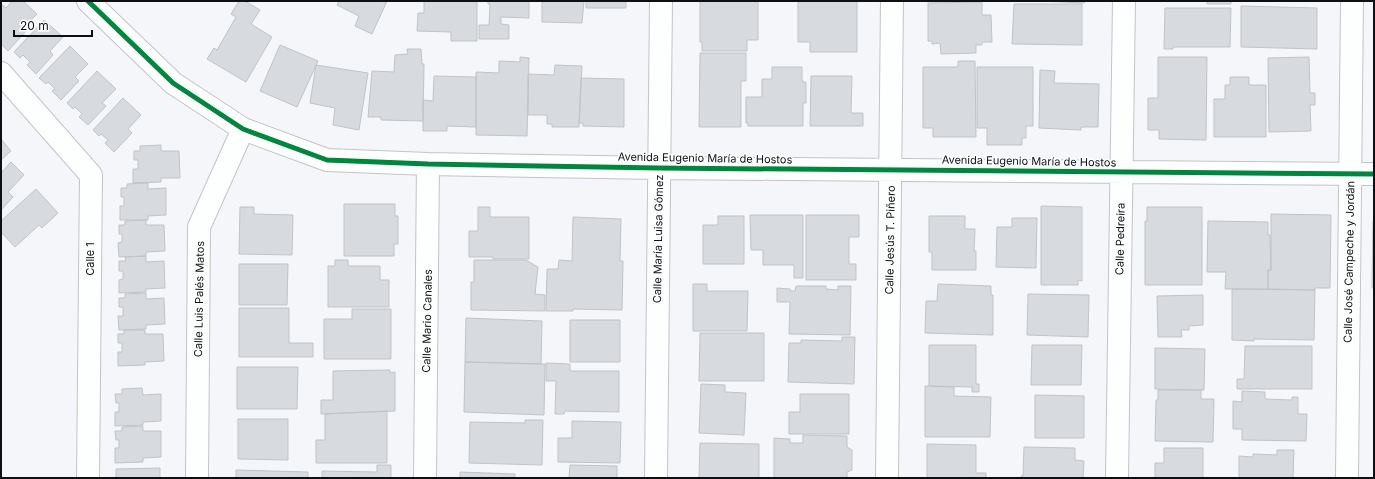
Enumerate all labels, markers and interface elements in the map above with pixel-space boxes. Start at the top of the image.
scale bar [14,12,92,38]
text: 20 m [20,18,49,33]
street label: Avenida Eugenio María de Hostos [618,149,793,167]
street label: Avenida Eugenio María de Hostos [942,152,1117,170]
street label: Calle María Luisa Gómez [650,175,666,303]
street label: Calle José Campeche y Jordán [1341,181,1357,343]
street label: Calle Jesús T. Piñero [882,185,898,295]
street label: Calle Pedreira [1112,203,1128,275]
street label: Calle Luis Palés Matos [191,240,207,357]
street label: Calle 1 [83,242,97,276]
street label: Calle Mario Canales [419,269,435,373]

